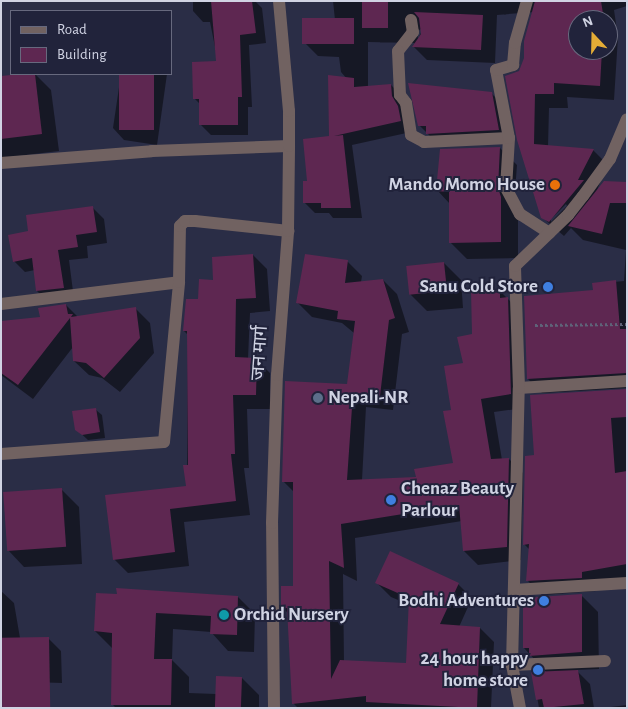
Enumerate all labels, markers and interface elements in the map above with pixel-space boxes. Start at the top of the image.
legend [10,10,172,75]
north arrow [568,10,618,60]
text: N [581,14,595,30]
text: Road [57,22,87,37]
text: Building [57,47,107,62]
place label: Mando Momo House [389,174,545,196]
marker: Mando Momo House [549,179,561,191]
place label: Sanu Cold Store [420,276,538,298]
marker: Sanu Cold Store [542,281,554,293]
street label: जन मार्ग [247,325,273,381]
place label: Nepali-NR [328,387,408,409]
marker: Nepali-NR [312,392,324,404]
place label: Chenaz Beauty Parlour [401,478,514,522]
marker: Chenaz Beauty Parlour [385,494,397,506]
place label: Bodhi Adventures [398,590,534,612]
marker: Bodhi Adventures [538,595,550,607]
place label: Orchid Nursery [234,604,349,626]
marker: Orchid Nursery [218,609,230,621]
place label: 24 hour happy home store [421,648,528,692]
marker: 24 hour happy home store [532,664,544,676]

